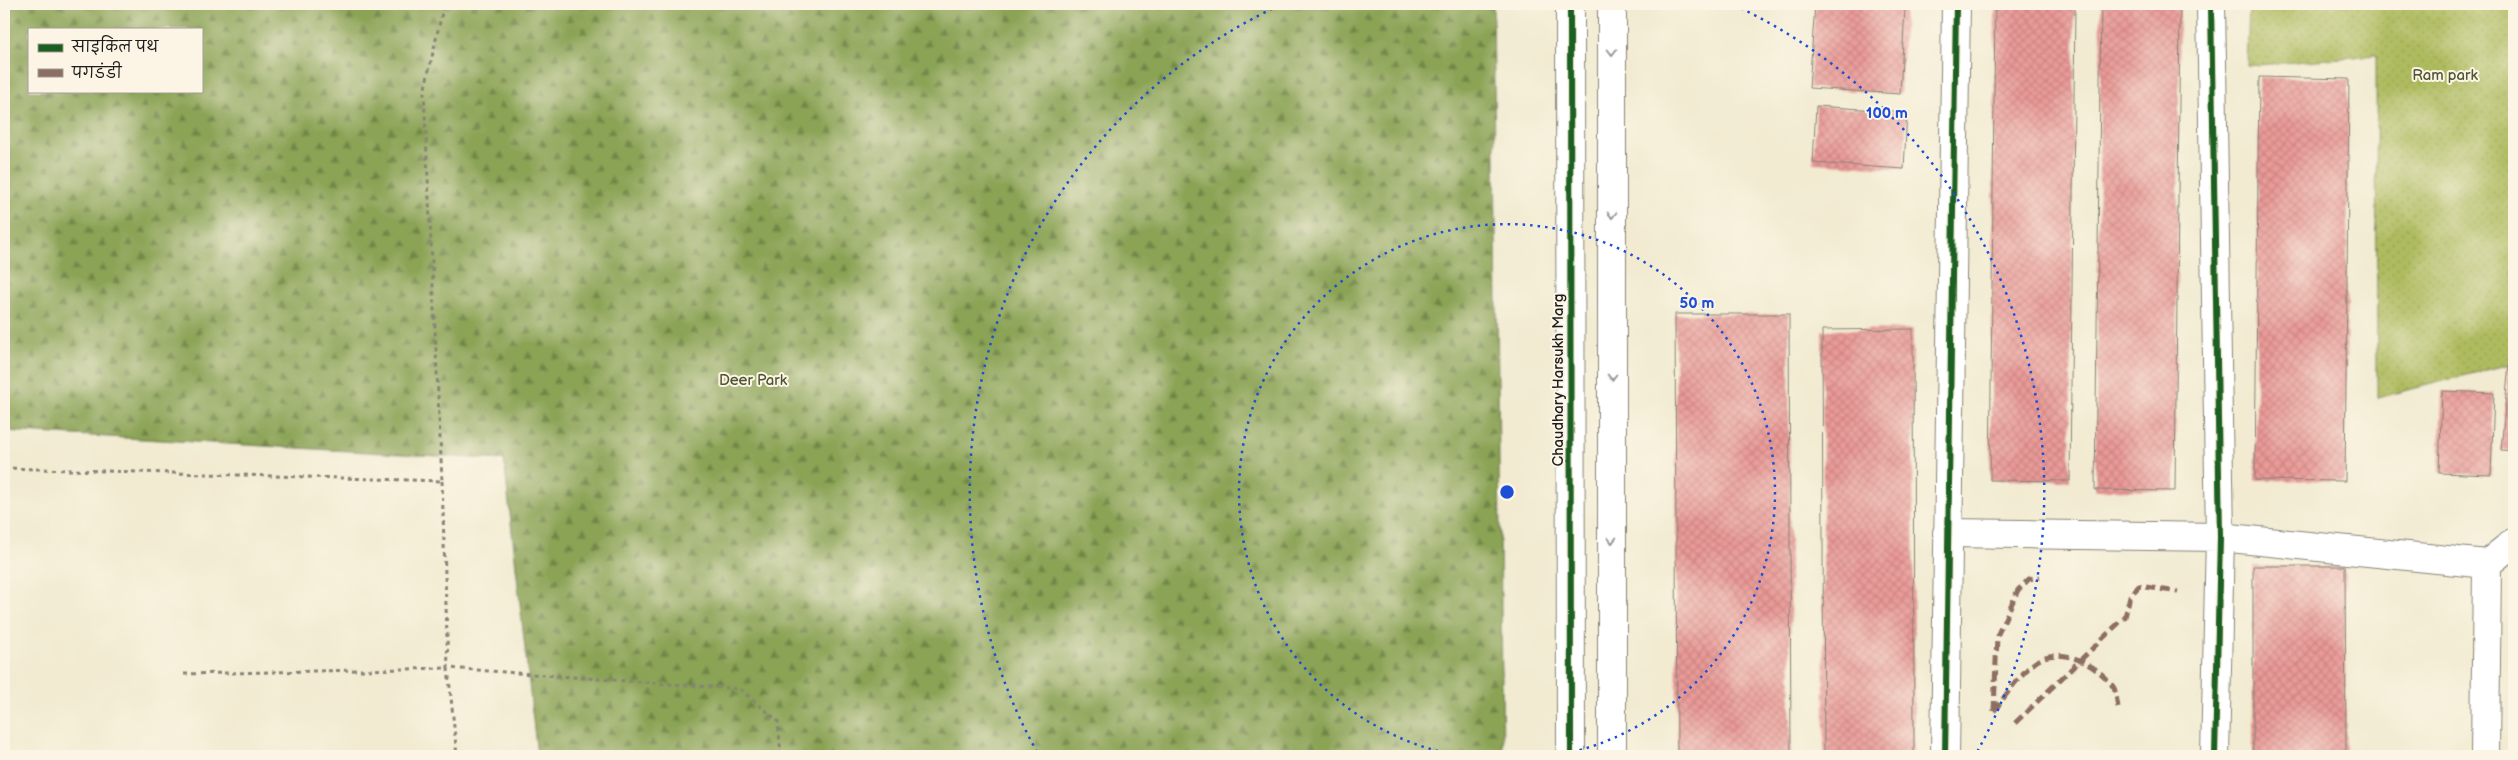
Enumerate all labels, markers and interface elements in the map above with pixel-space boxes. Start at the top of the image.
legend [28,28,202,92]
text: साइकिल पथ [71,35,159,57]
one-way arrow [1607,49,1617,57]
text: पगडंडी [71,61,122,83]
park label: Ram park [2412,66,2478,85]
text: 100 m [1866,104,1908,123]
one-way arrow [1607,212,1617,219]
street label: Chaudhary Harsukh Marg [1549,294,1568,466]
text: 50 m [1680,294,1715,313]
park label: Deer Park [719,371,788,390]
one-way arrow [1607,374,1617,382]
centre of rings [1498,483,1516,501]
one-way arrow [1607,536,1617,544]

